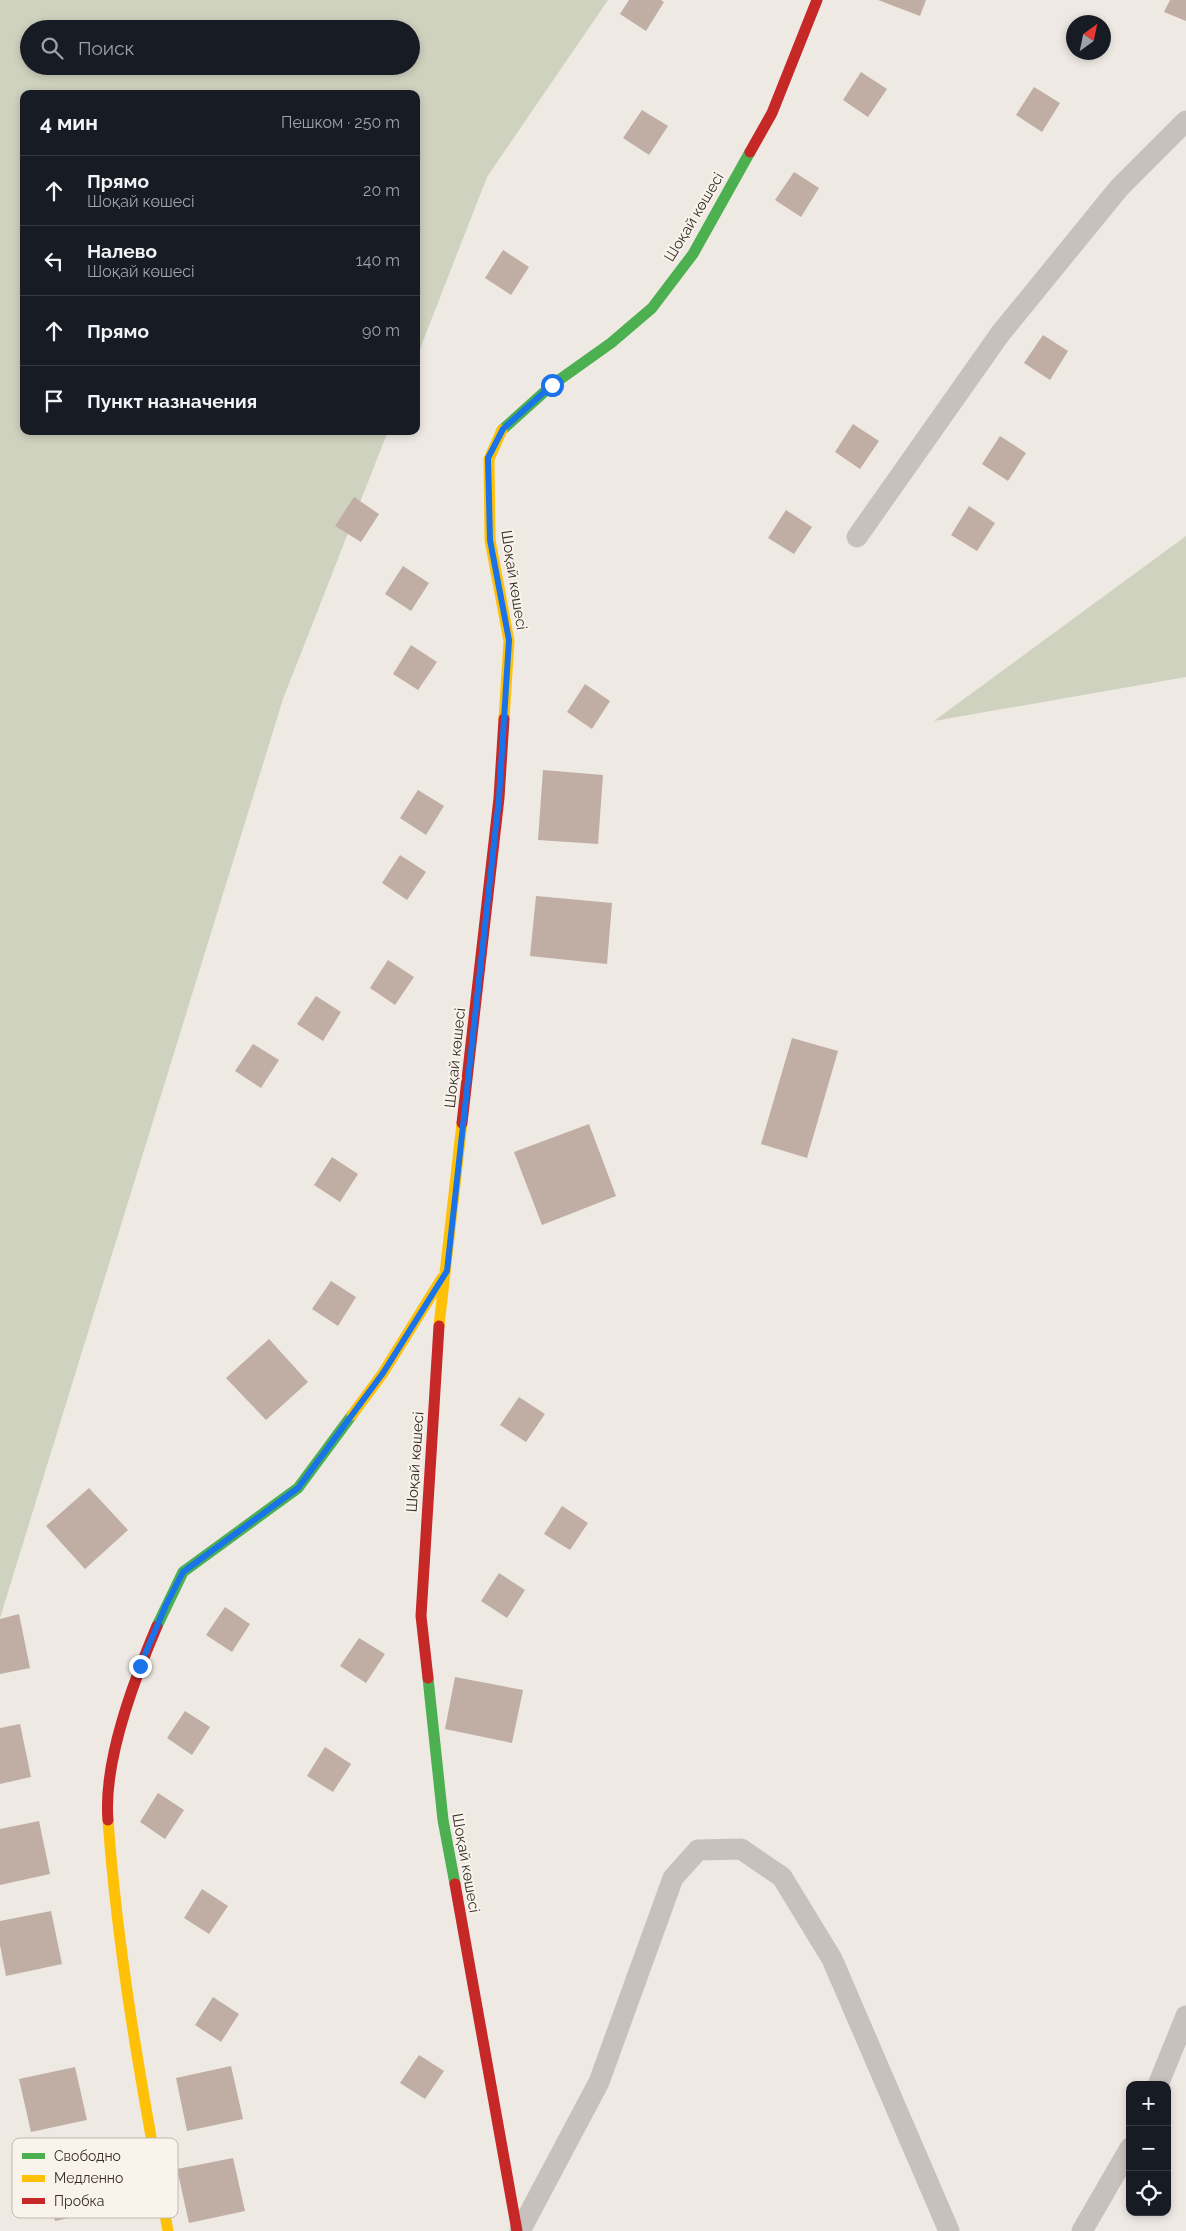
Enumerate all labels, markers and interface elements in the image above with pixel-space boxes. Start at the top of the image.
north arrow [1066,15,1111,60]
search box [20,20,420,75]
icon: search [38,34,66,62]
text: Поиск [78,37,134,59]
text: 4 мин [40,110,98,135]
text: Пешком · 250 m [281,113,400,132]
street label: Шоқай көшесі [660,169,728,265]
text: Прямо [87,170,149,192]
icon: ahead [40,177,68,205]
text: 20 m [363,181,400,200]
text: Шоқай көшесі [87,192,194,211]
text: Налево [87,240,157,262]
icon: left [40,247,68,275]
text: 140 m [356,251,400,270]
text: Шоқай көшесі [87,262,194,281]
icon: ahead [40,317,68,345]
text: Прямо [87,320,149,342]
text: 90 m [362,321,400,340]
route start [541,374,564,397]
icon: arrive [40,387,68,415]
text: Пункт назначения [87,390,257,412]
street label: Шоқай көшесі [497,529,531,631]
street label: Шоқай көшесі [441,1007,469,1109]
street label: Шоқай көшесі [403,1411,427,1513]
route end [129,1655,152,1678]
street label: Шоқай көшесі [448,1812,484,1914]
map controls [1126,2081,1171,2216]
button: + [1126,2081,1171,2126]
button: − [1126,2126,1171,2171]
legend [12,2138,178,2218]
text: Свободно [54,2148,121,2164]
text: Медленно [54,2170,123,2186]
button: locate [1126,2171,1171,2216]
text: Пробка [54,2193,104,2209]

